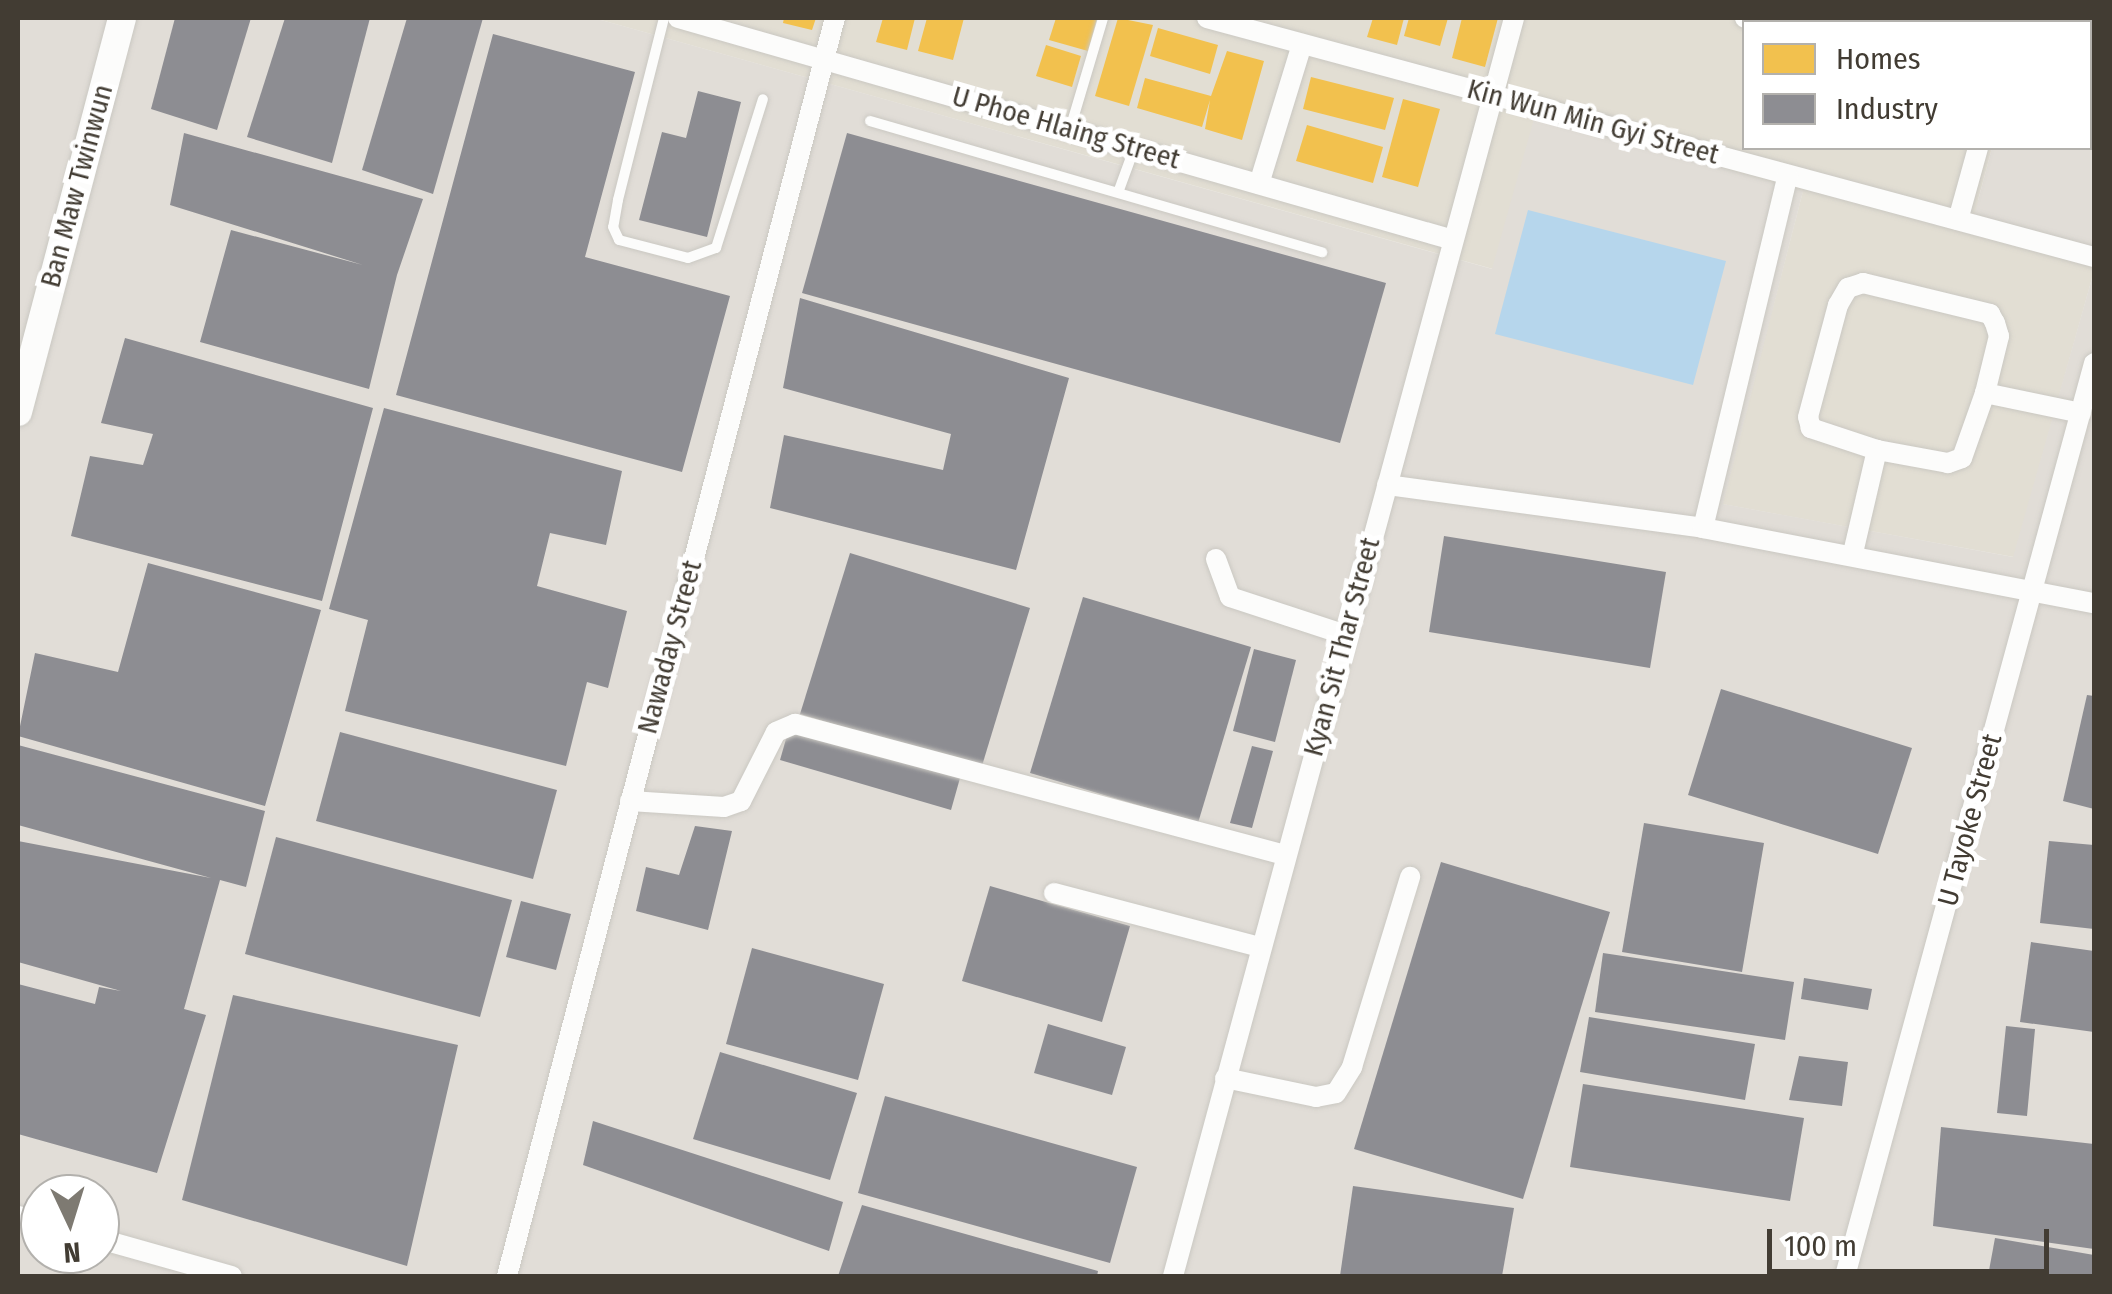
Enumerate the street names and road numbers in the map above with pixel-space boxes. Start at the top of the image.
street label: Kin Wun Min Gyi Street [1463,72,1723,172]
street label: U Phoe Hlaing Street [948,79,1184,177]
street label: Ban Maw Twinwun [34,81,120,291]
street label: Kyan Sit Thar Street [1297,534,1387,760]
street label: Nawaday Street [631,556,709,738]
street label: U Tayoke Street [1931,730,2009,910]

